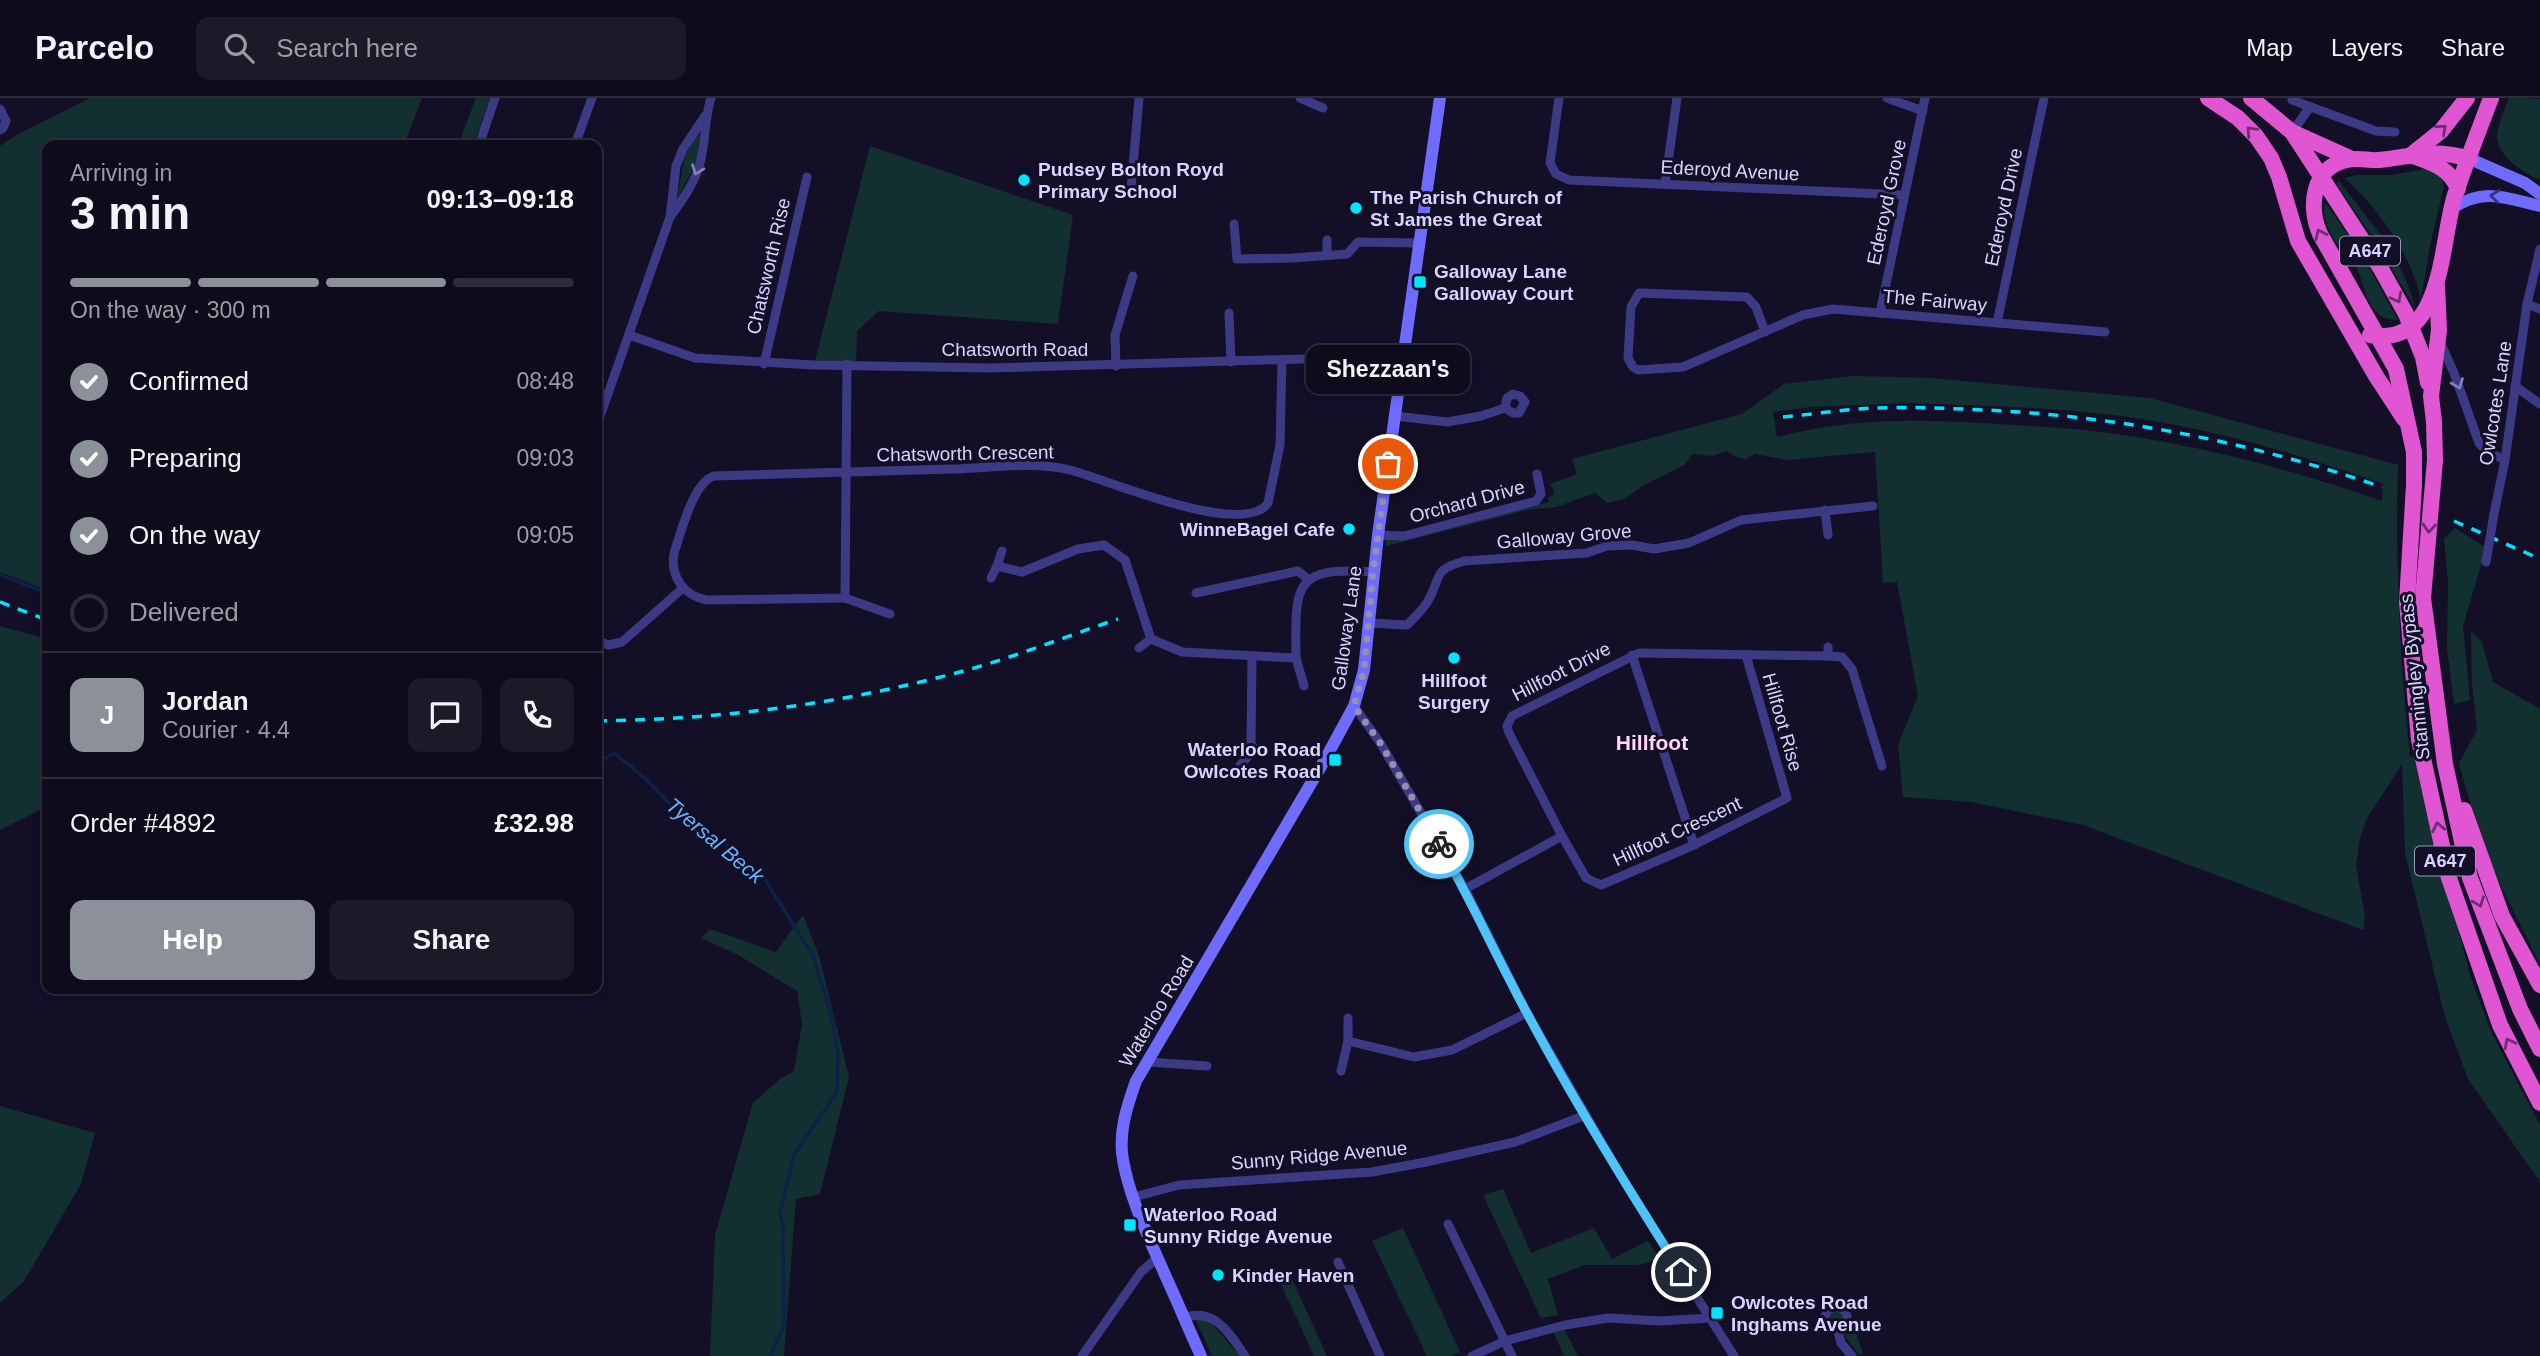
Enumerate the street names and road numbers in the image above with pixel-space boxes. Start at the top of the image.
street label: Ederoyd Grove [1863,137,1910,267]
street label: Ederoyd Drive [1981,146,2026,268]
street label: Ederoyd Avenue [1660,156,1800,185]
street label: Chatsworth Rise [743,196,794,336]
road number: A647 [2340,236,2400,266]
street label: The Fairway [1882,285,1988,316]
street label: Chatsworth Road [942,339,1088,360]
street label: Owlcotes Lane [2475,339,2516,467]
street label: Chatsworth Crescent [876,441,1055,466]
street label: Orchard Drive [1407,476,1527,527]
street label: Galloway Grove [1496,520,1632,553]
street label: Galloway Lane [1327,564,1366,692]
street label: Stanningley Bypass [2395,593,2434,761]
street label: Hillfoot Drive [1508,638,1614,705]
street label: Hillfoot Rise [1758,671,1807,774]
street label: Hillfoot Crescent [1610,792,1745,870]
road number: A647 [2415,846,2475,876]
street label: Waterloo Road [1115,952,1198,1071]
street label: Sunny Ridge Avenue [1230,1137,1408,1174]

